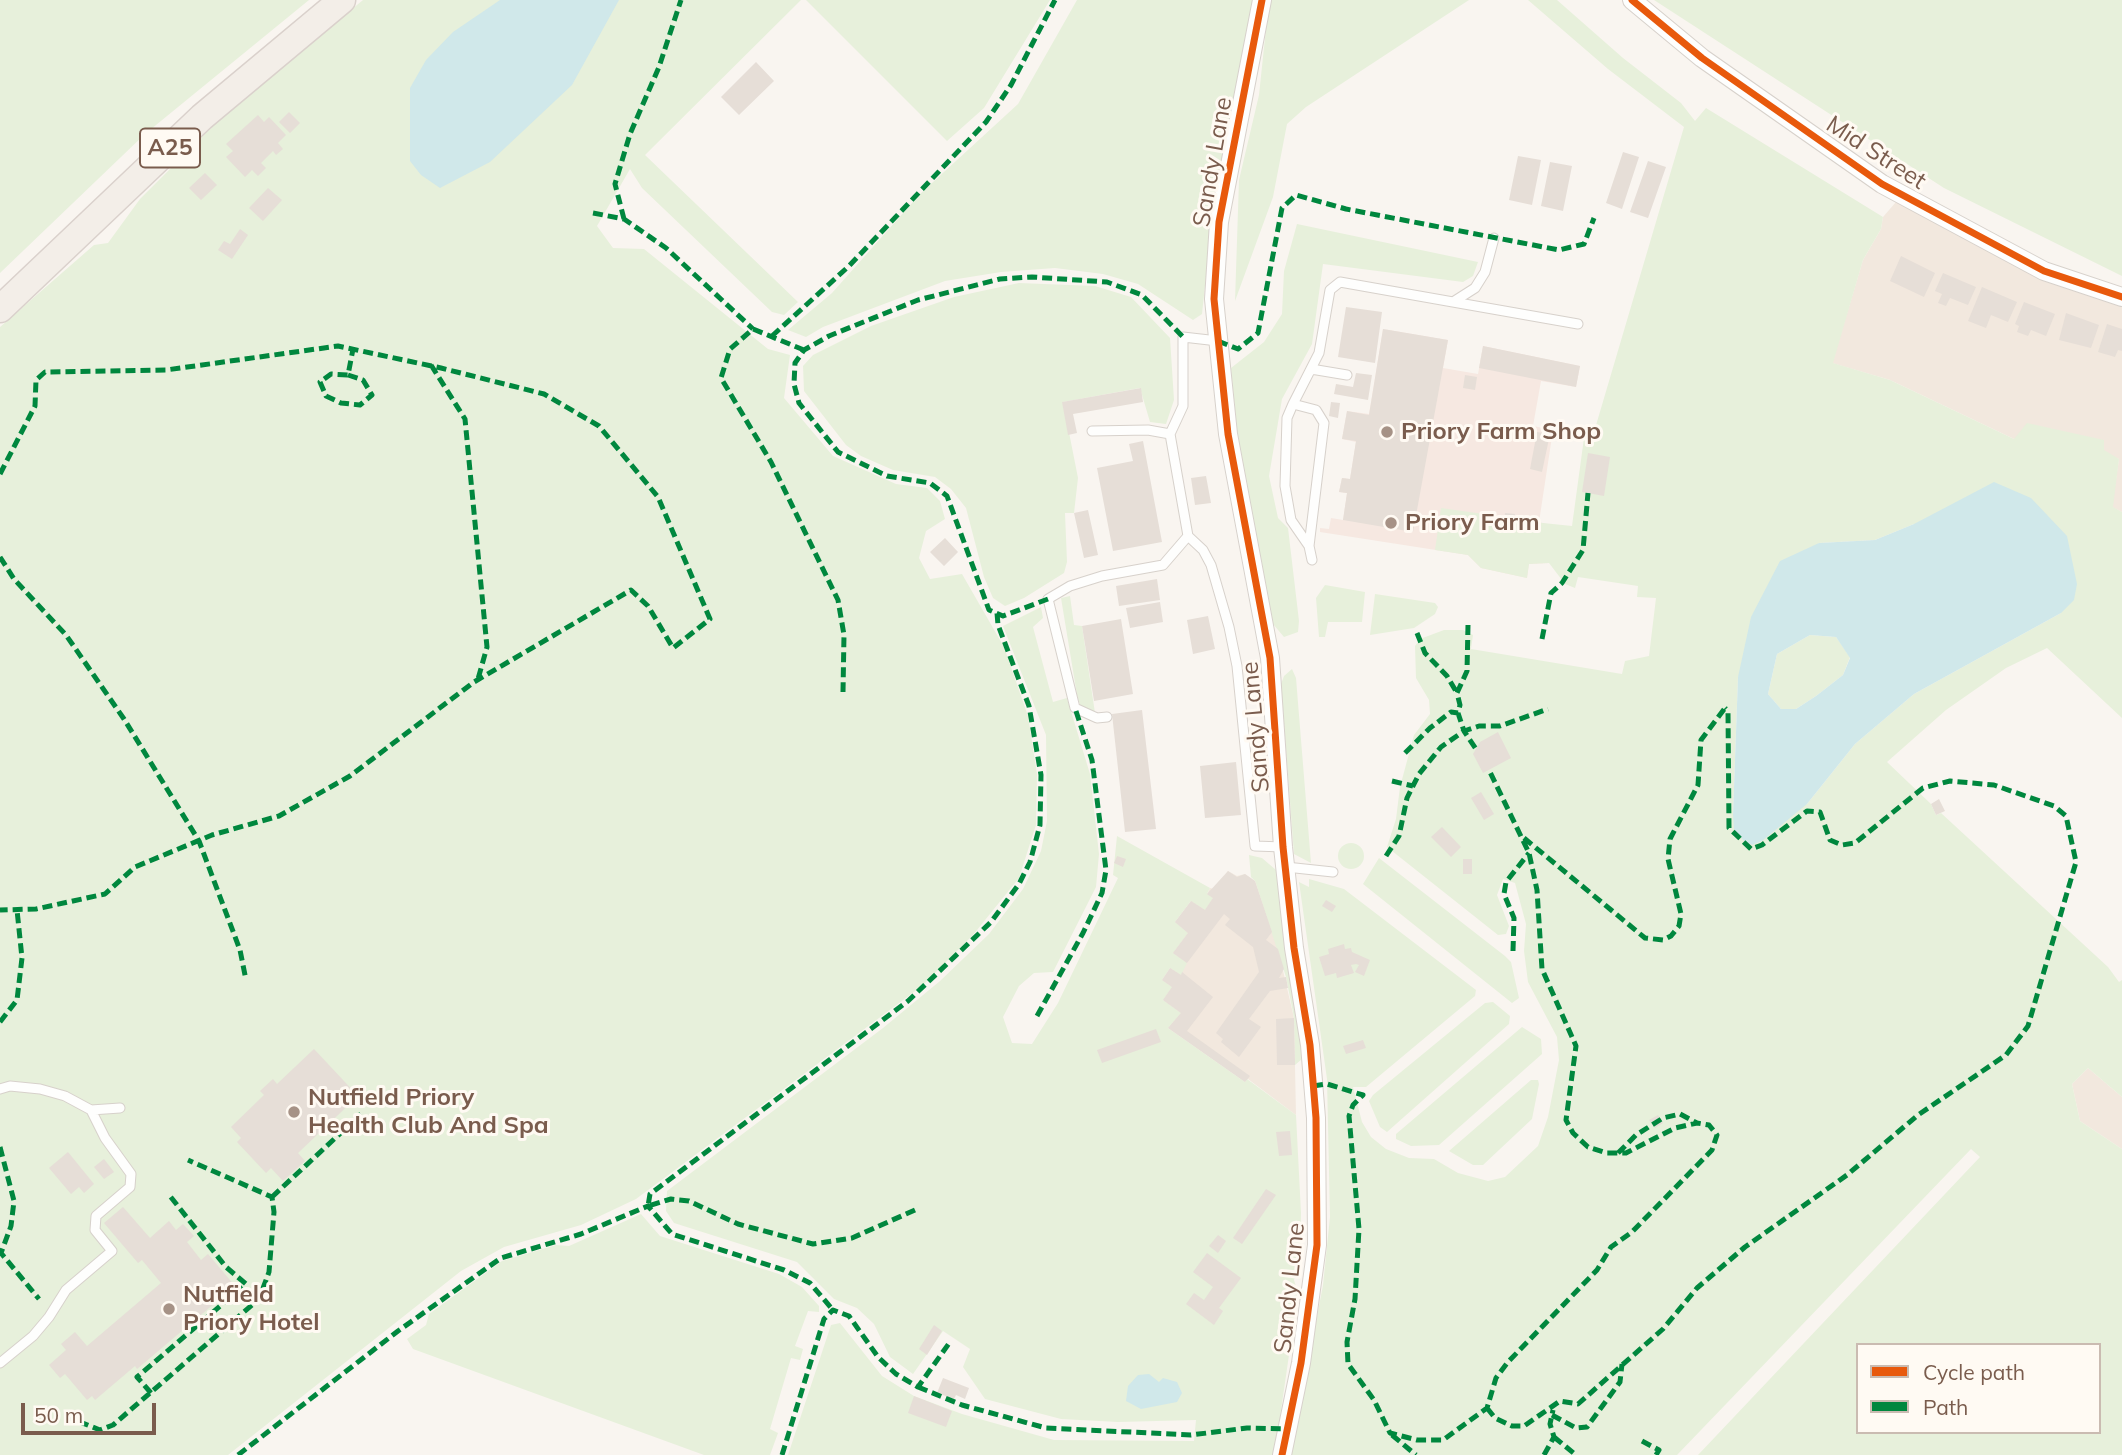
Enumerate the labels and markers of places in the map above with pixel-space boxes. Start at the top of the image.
place label: Priory Farm Shop [1401,418,1601,446]
marker: Priory Farm Shop [1379,424,1395,440]
place label: Priory Farm [1405,509,1540,537]
marker: Priory Farm [1383,515,1399,531]
place label: Nutfield Priory Health Club And Spa [308,1084,549,1140]
marker: Nutfield Priory Health Club And Spa [286,1104,302,1120]
place label: Nutfield Priory Hotel [183,1281,319,1337]
marker: Nutfield Priory Hotel [161,1301,177,1317]

